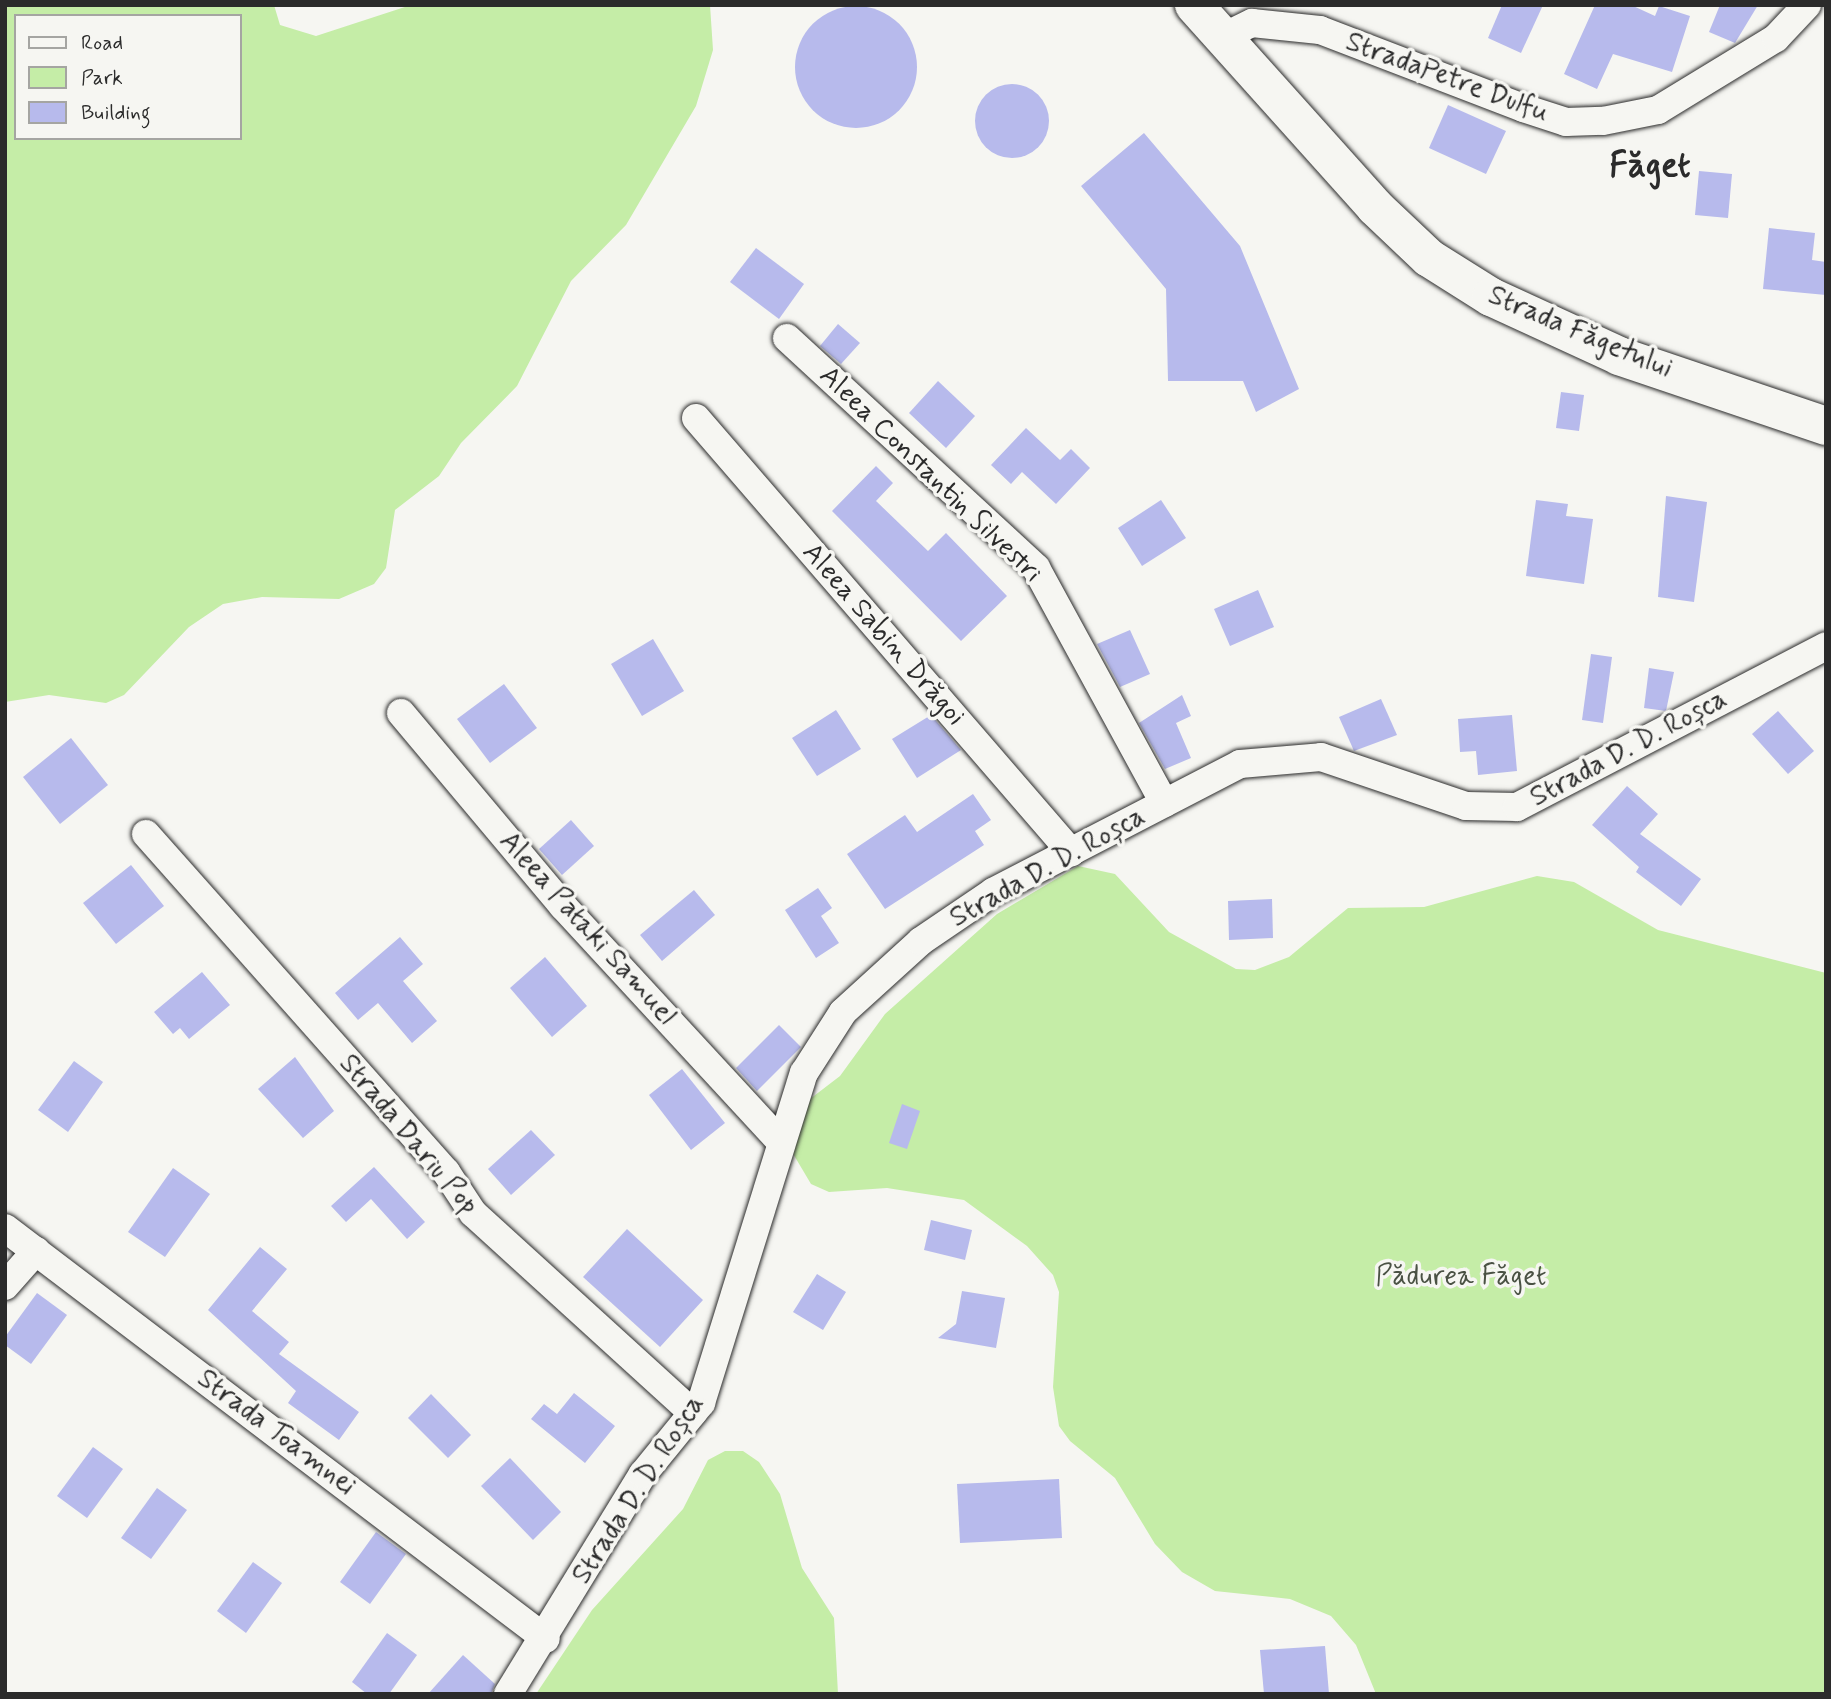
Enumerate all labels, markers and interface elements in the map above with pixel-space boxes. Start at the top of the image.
legend [14,14,242,140]
street label: StradaPetre Dulfu [1342,26,1552,130]
text: Road [81,29,123,57]
text: Park [81,64,123,92]
text: Building [81,99,151,127]
district label: Făget [1609,145,1691,187]
street label: Strada Făgetului [1483,279,1677,387]
street label: Aleea Constantin Silvestri [811,359,1049,591]
street label: Aleea Sabin Drăgoi [794,536,972,734]
street label: Strada D. D. Roșca [1524,683,1734,815]
street label: Strada D. D. Roșca [944,800,1152,936]
street label: Aleea Pataki Samuel [494,829,680,1029]
street label: Strada Dariu Pop [331,1048,485,1222]
park label: Pădurea Făget [1375,1260,1547,1294]
street label: Strada Toamnei [188,1361,364,1505]
street label: Strada D. D. Roșca [565,1389,713,1591]

